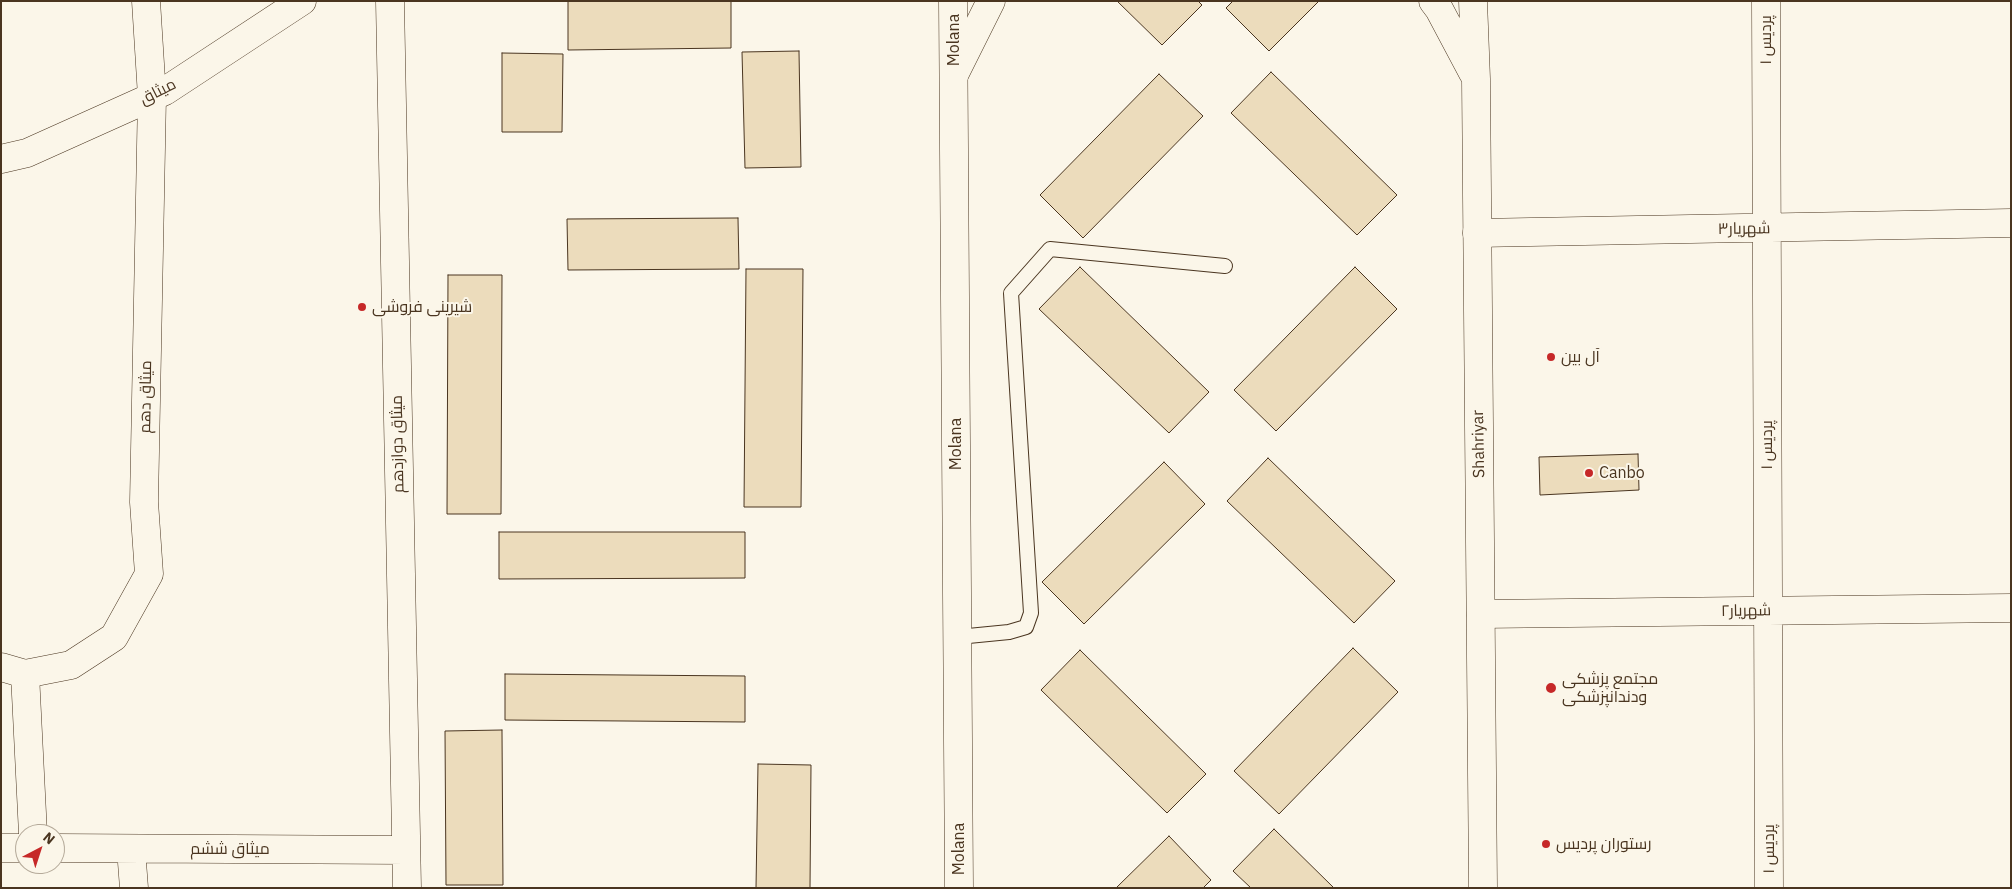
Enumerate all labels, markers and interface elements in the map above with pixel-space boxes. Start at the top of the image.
street label: Molana [944,14,964,66]
street label: پردیس ۱ [1756,15,1776,65]
street label: میثاق [137,75,179,109]
street label: شهریار۳ [1718,219,1770,239]
place label: شیرینی فروشی [372,297,472,317]
marker: شیرینی فروشی [356,301,368,313]
place label: آل بین [1561,347,1600,367]
marker: آل بین [1545,351,1557,363]
street label: میثاق دهم [136,360,156,434]
street label: میثاق دوازدهم [388,395,408,493]
street label: Shahriyar [1469,410,1489,478]
street label: Molana [946,418,966,470]
street label: پردیس ۱ [1757,420,1777,470]
place label: Canbo [1599,463,1645,483]
marker: Canbo [1583,467,1595,479]
street label: شهریار۲ [1721,601,1771,621]
place label: مجتمع پزشکی ودندانپزشکی [1562,669,1658,707]
marker: مجتمع پزشکی ودندانپزشکی [1544,681,1558,695]
street label: Molana [949,823,969,875]
north arrow [15,824,65,874]
street label: پردیس ۱ [1759,824,1779,874]
text: N [39,828,59,848]
place label: رستوران پردیس [1556,834,1651,854]
marker: رستوران پردیس [1540,838,1552,850]
street label: میثاق ششم [190,839,270,859]

